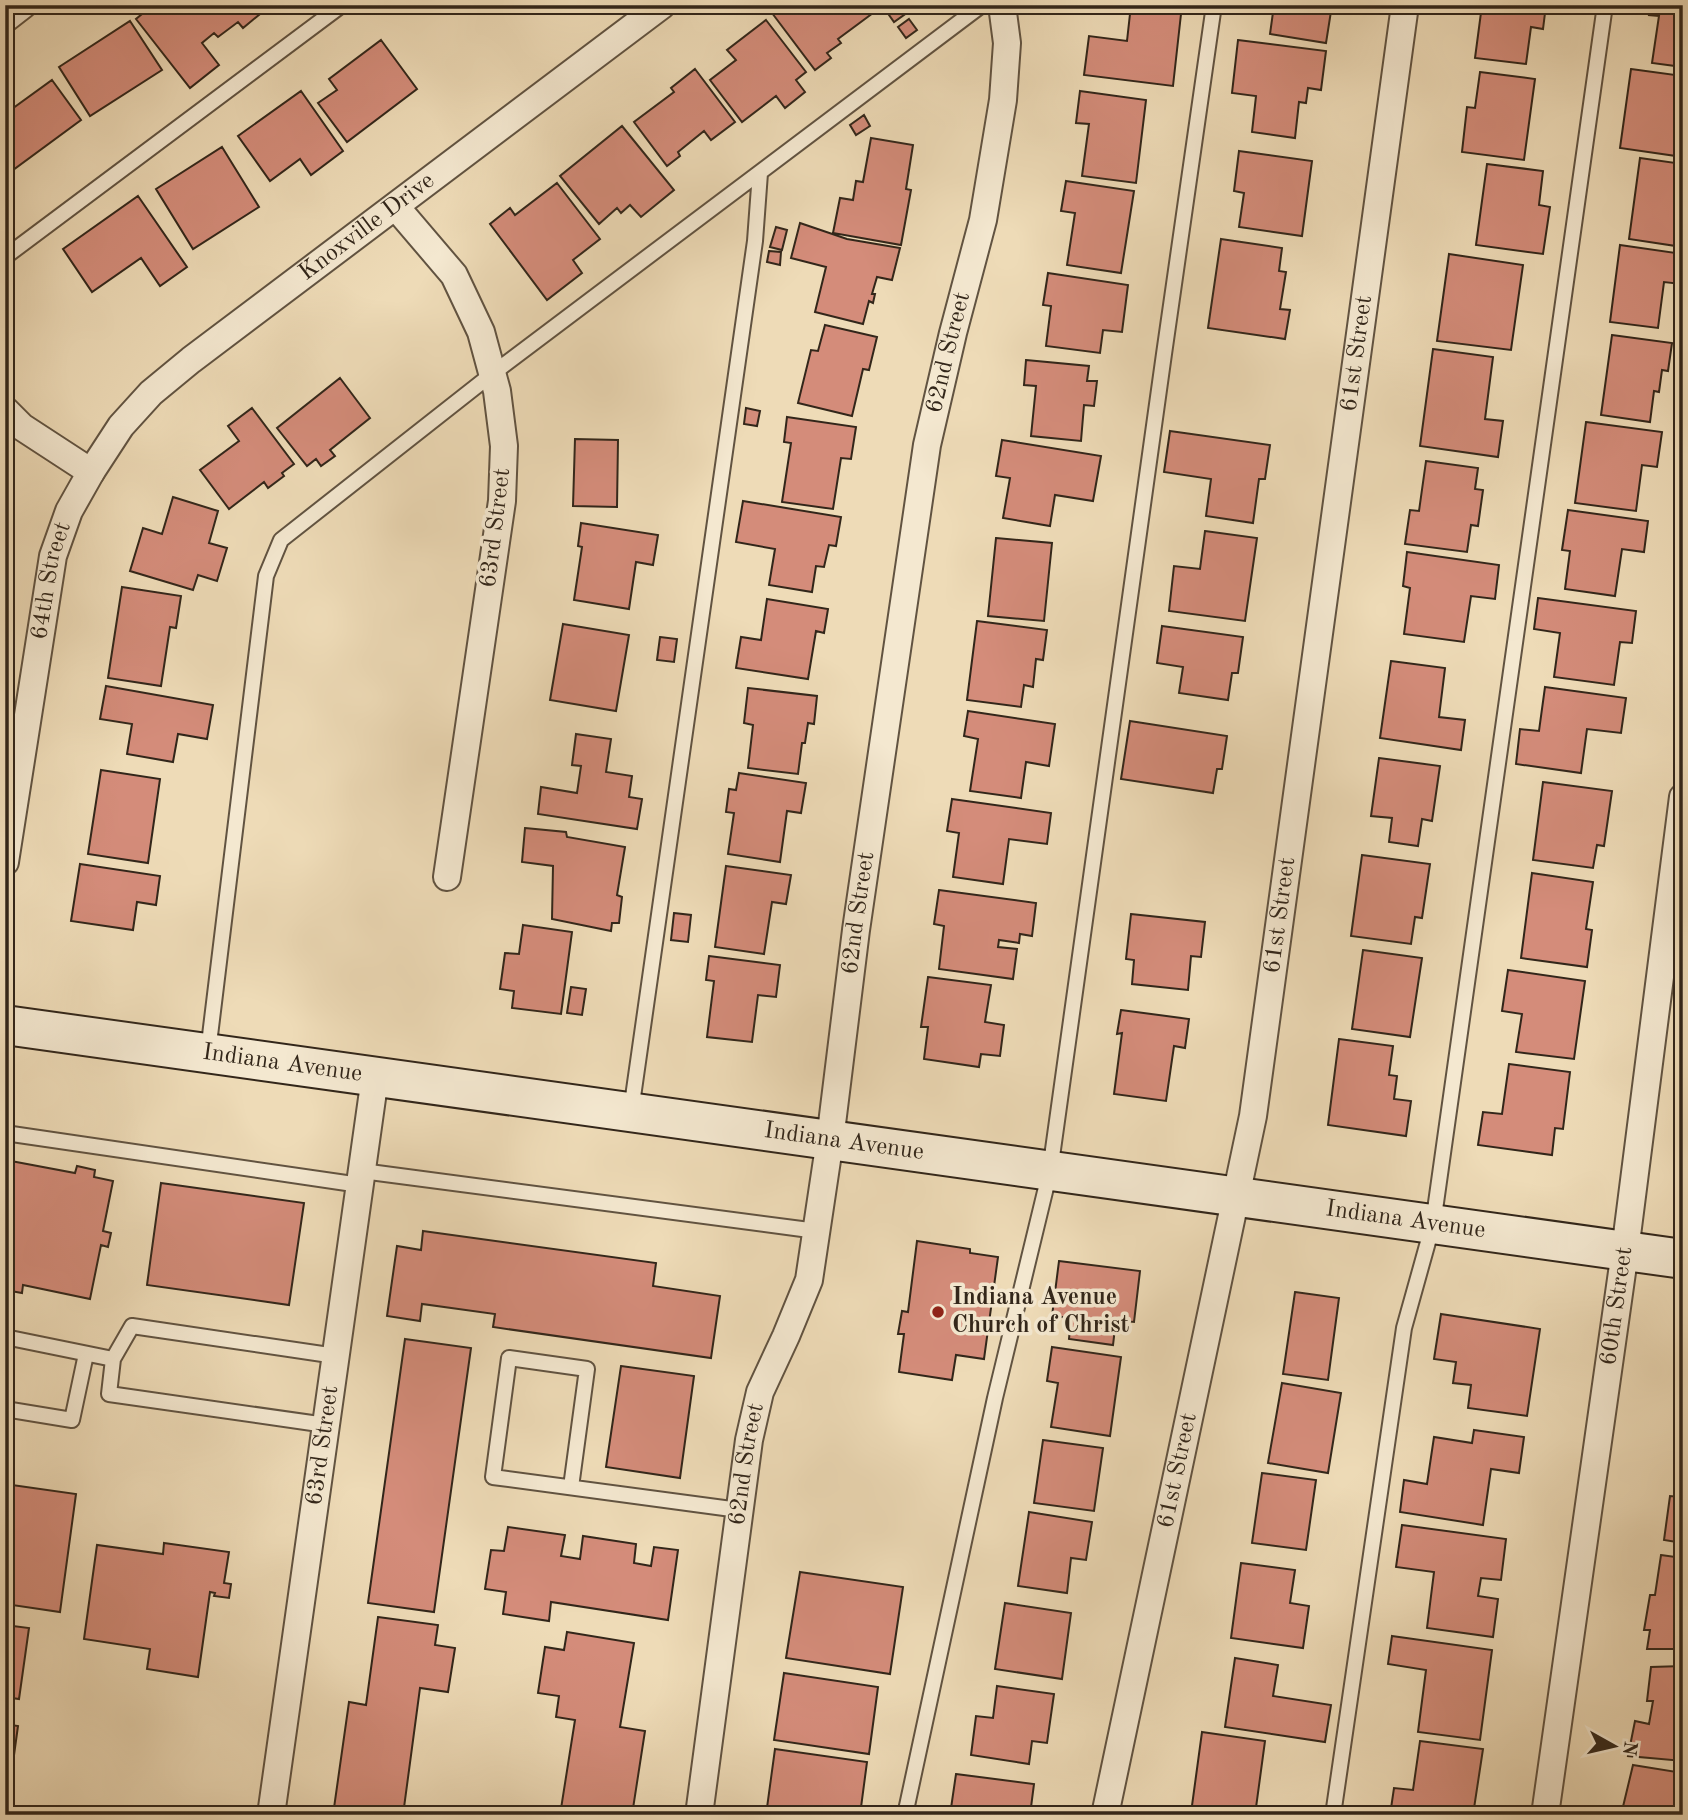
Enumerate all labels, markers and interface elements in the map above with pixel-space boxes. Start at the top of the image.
street label: Knoxville Drive [295,169,439,286]
street label: 62nd Street [923,290,975,416]
street label: 61st Street [1337,294,1377,413]
street label: 63rd Street [477,467,515,589]
street label: 64th Street [28,519,76,641]
street label: 62nd Street [839,850,879,976]
street label: 61st Street [1261,856,1300,975]
street label: Indiana Avenue [201,1041,364,1087]
street label: Indiana Avenue [762,1119,925,1165]
street label: Indiana Avenue [1324,1197,1487,1243]
street label: 60th Street [1597,1245,1637,1367]
place label: Indiana Avenue Church of Christ [952,1286,1130,1338]
marker: Indiana Avenue Church of Christ [930,1304,946,1320]
street label: 63rd Street [303,1384,343,1507]
street label: 62nd Street [726,1401,769,1527]
street label: 61st Street [1154,1411,1202,1530]
north arrow [1580,1712,1650,1782]
text: N [1618,1740,1639,1757]

